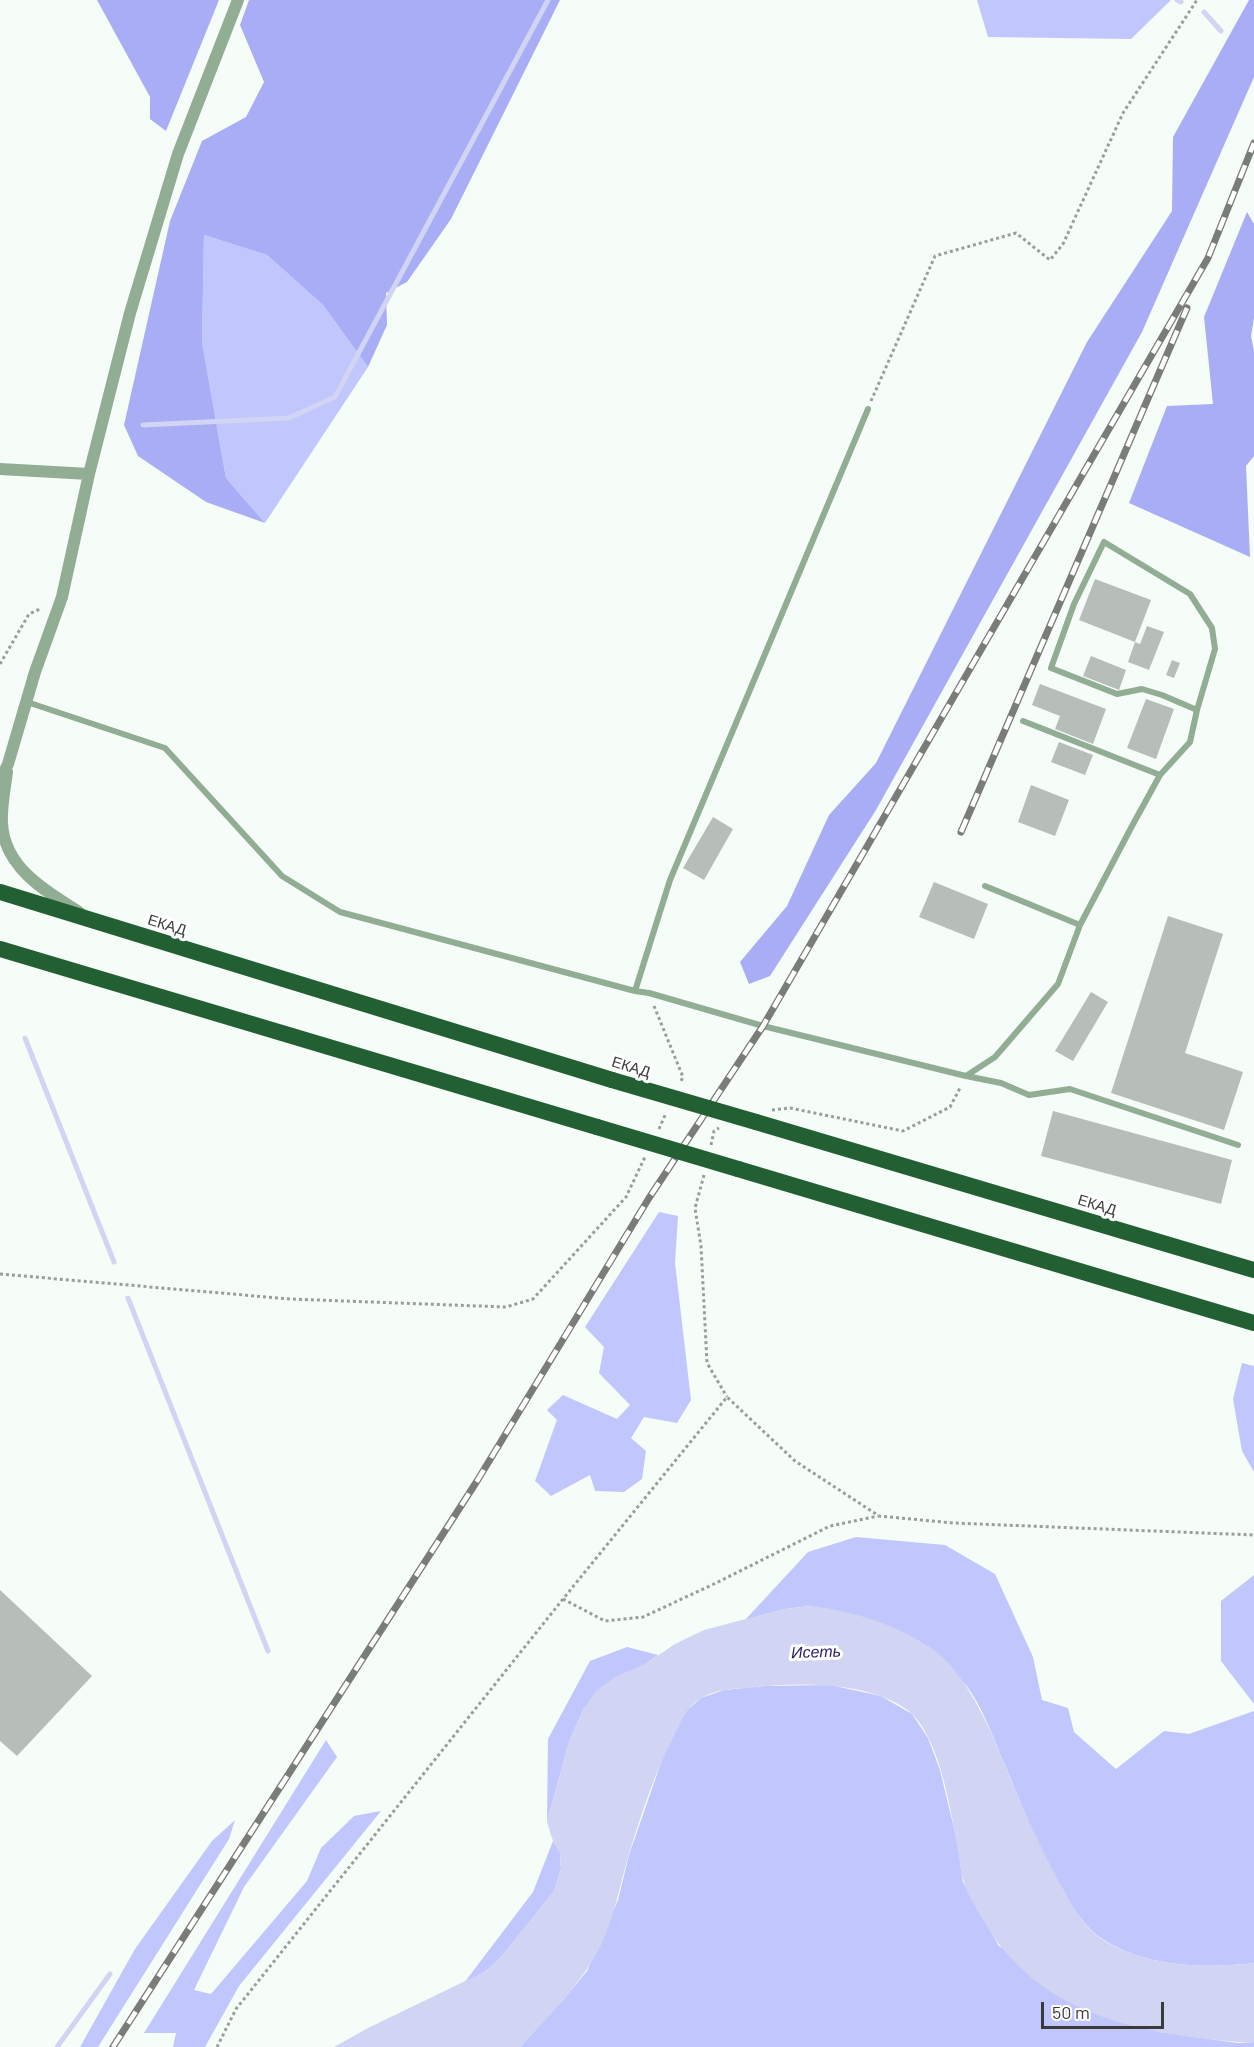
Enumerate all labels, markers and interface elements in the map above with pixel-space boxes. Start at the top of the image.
street label: ЕКАД [146,911,188,939]
street label: ЕКАД [610,1053,652,1081]
street label: ЕКАД [1076,1191,1118,1219]
water label: Исеть [791,1642,841,1662]
scale bar [1044,1990,1167,2028]
text: 50 m [1052,2001,1090,2023]

